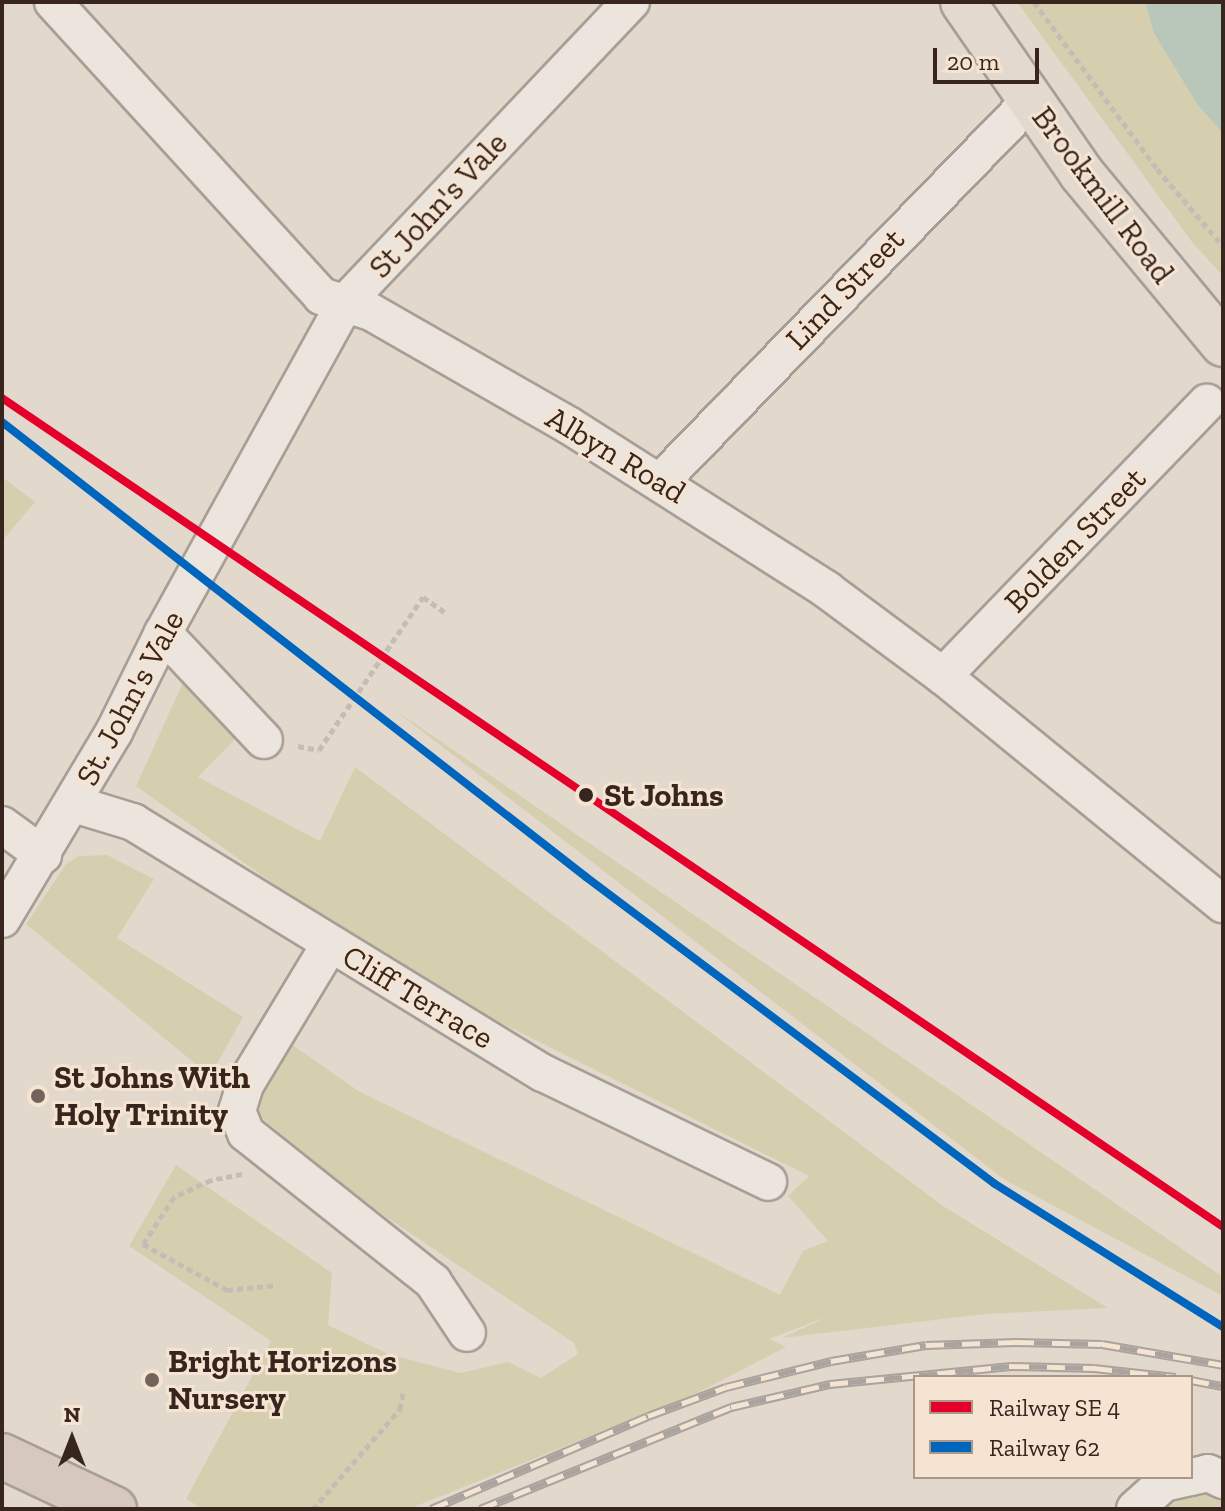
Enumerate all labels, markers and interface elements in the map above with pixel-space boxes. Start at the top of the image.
scale bar [937,32,1043,82]
text: 20 m [947,47,999,76]
street label: Brookmill Road [1024,99,1182,291]
street label: St John's Vale [360,123,516,287]
street label: Lind Street [778,220,912,358]
street label: Albyn Road [539,398,693,512]
street label: Bolden Street [996,459,1154,621]
street label: St. John's Vale [68,603,192,793]
place label: St Johns [604,776,724,814]
marker: St Johns [575,784,597,806]
street label: Cliff Terrace [335,937,501,1057]
place label: St Johns With Holy Trinity [54,1059,252,1134]
marker: St Johns With Holy Trinity [29,1087,47,1105]
place label: Bright Horizons Nursery [168,1343,397,1418]
marker: Bright Horizons Nursery [143,1371,161,1389]
legend [913,1375,1193,1479]
text: Railway SE 4 [989,1393,1120,1422]
north arrow [32,1399,112,1479]
text: N [64,1401,80,1428]
text: Railway 62 [989,1433,1100,1462]

